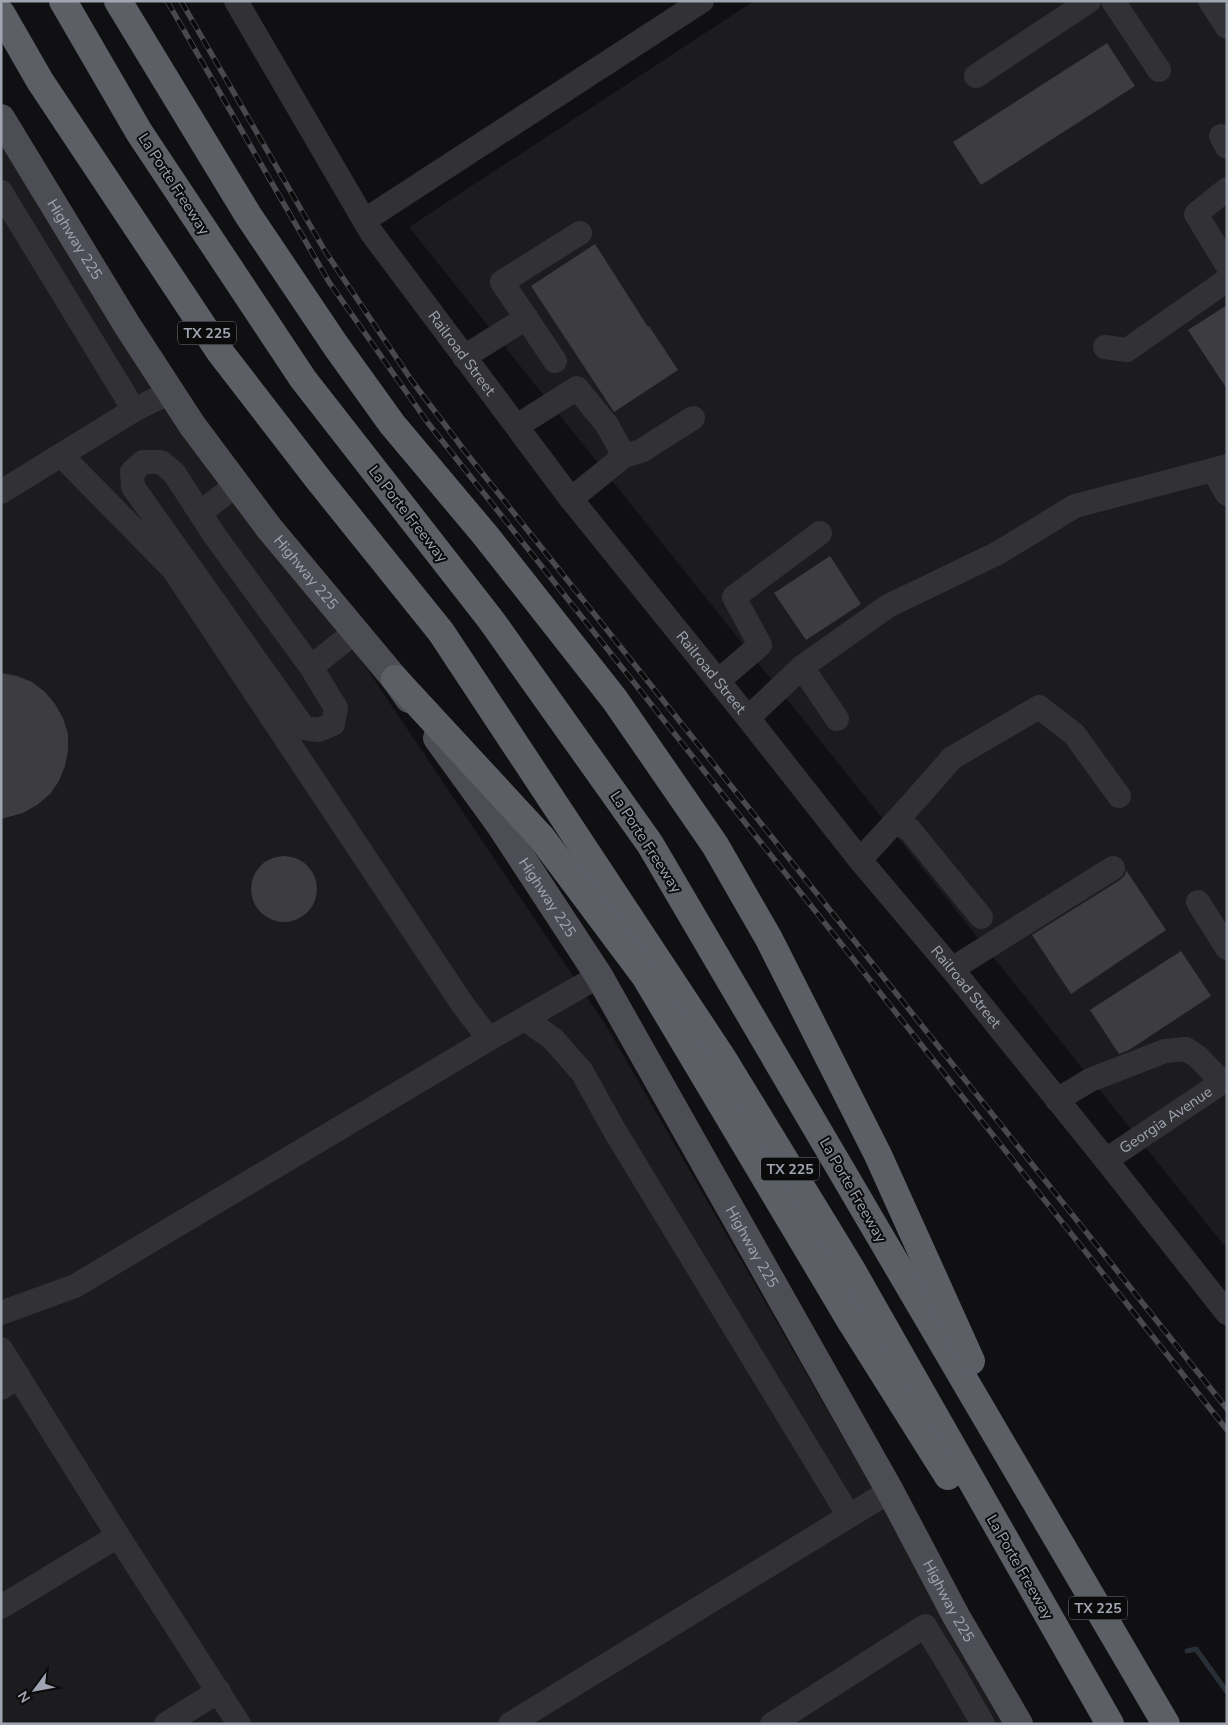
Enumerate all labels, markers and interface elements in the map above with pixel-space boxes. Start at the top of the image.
street label: La Porte Freeway [134,129,215,239]
street label: Highway 225 [43,195,107,283]
street label: Railroad Street [423,307,501,400]
road number: TX 225 [178,322,236,344]
street label: La Porte Freeway [364,462,452,567]
street label: Highway 225 [269,531,343,614]
street label: Railroad Street [672,627,751,718]
street label: La Porte Freeway [606,787,687,897]
street label: Highway 225 [514,854,581,941]
street label: Railroad Street [926,941,1006,1033]
street label: Georgia Avenue [1116,1082,1216,1158]
street label: La Porte Freeway [815,1134,891,1246]
road number: TX 225 [761,1158,819,1180]
street label: Highway 225 [721,1202,783,1291]
street label: La Porte Freeway [982,1511,1058,1623]
street label: Highway 225 [918,1556,979,1646]
road number: TX 225 [1069,1596,1127,1620]
north arrow [10,1665,60,1715]
text: N [14,1687,35,1706]

